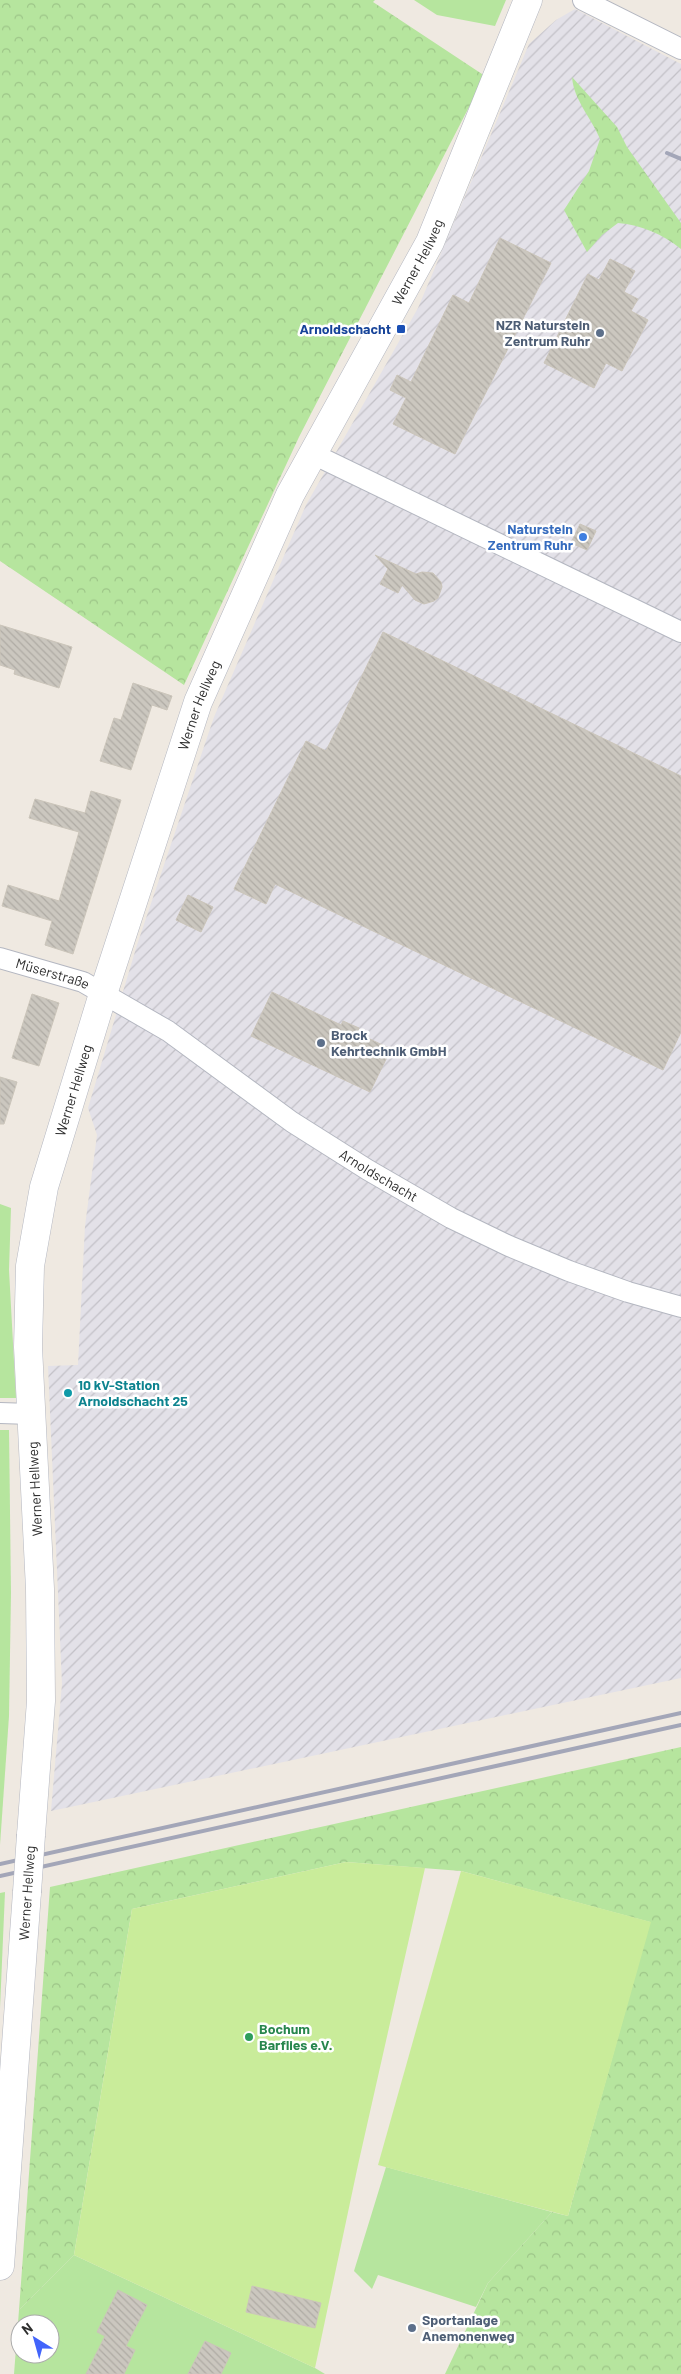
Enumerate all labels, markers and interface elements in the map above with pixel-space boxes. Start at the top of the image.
street label: Werner Hellweg [388,216,446,308]
place label: NZR Naturstein Zentrum Ruhr [496,316,591,349]
place label: Arnoldschacht [299,320,391,337]
marker: Arnoldschacht [395,323,407,335]
marker: NZR Naturstein Zentrum Ruhr [594,327,606,339]
place label: Naturstein Zentrum Ruhr [488,520,574,553]
marker: Naturstein Zentrum Ruhr [577,531,589,543]
street label: Werner Hellweg [174,658,223,752]
street label: Müserstraße [14,954,93,992]
place label: Brock Kehrtechnik GmbH [331,1026,447,1059]
marker: Brock Kehrtechnik GmbH [315,1037,327,1049]
street label: Werner Hellweg [51,1042,95,1138]
street label: Arnoldschacht [336,1145,421,1205]
place label: 10 kV-Station Arnoldschacht 25 [78,1376,188,1409]
marker: 10 kV-Station Arnoldschacht 25 [62,1387,74,1399]
street label: Werner Hellweg [24,1441,45,1537]
street label: Werner Hellweg [15,1845,38,1941]
place label: Bochum Barflies e.V. [259,2020,332,2053]
marker: Bochum Barflies e.V. [243,2031,255,2043]
place label: Sportanlage Anemonenweg [422,2311,515,2344]
north arrow [10,2314,60,2364]
text: N [18,2319,36,2338]
marker: Sportanlage Anemonenweg [406,2322,418,2334]

